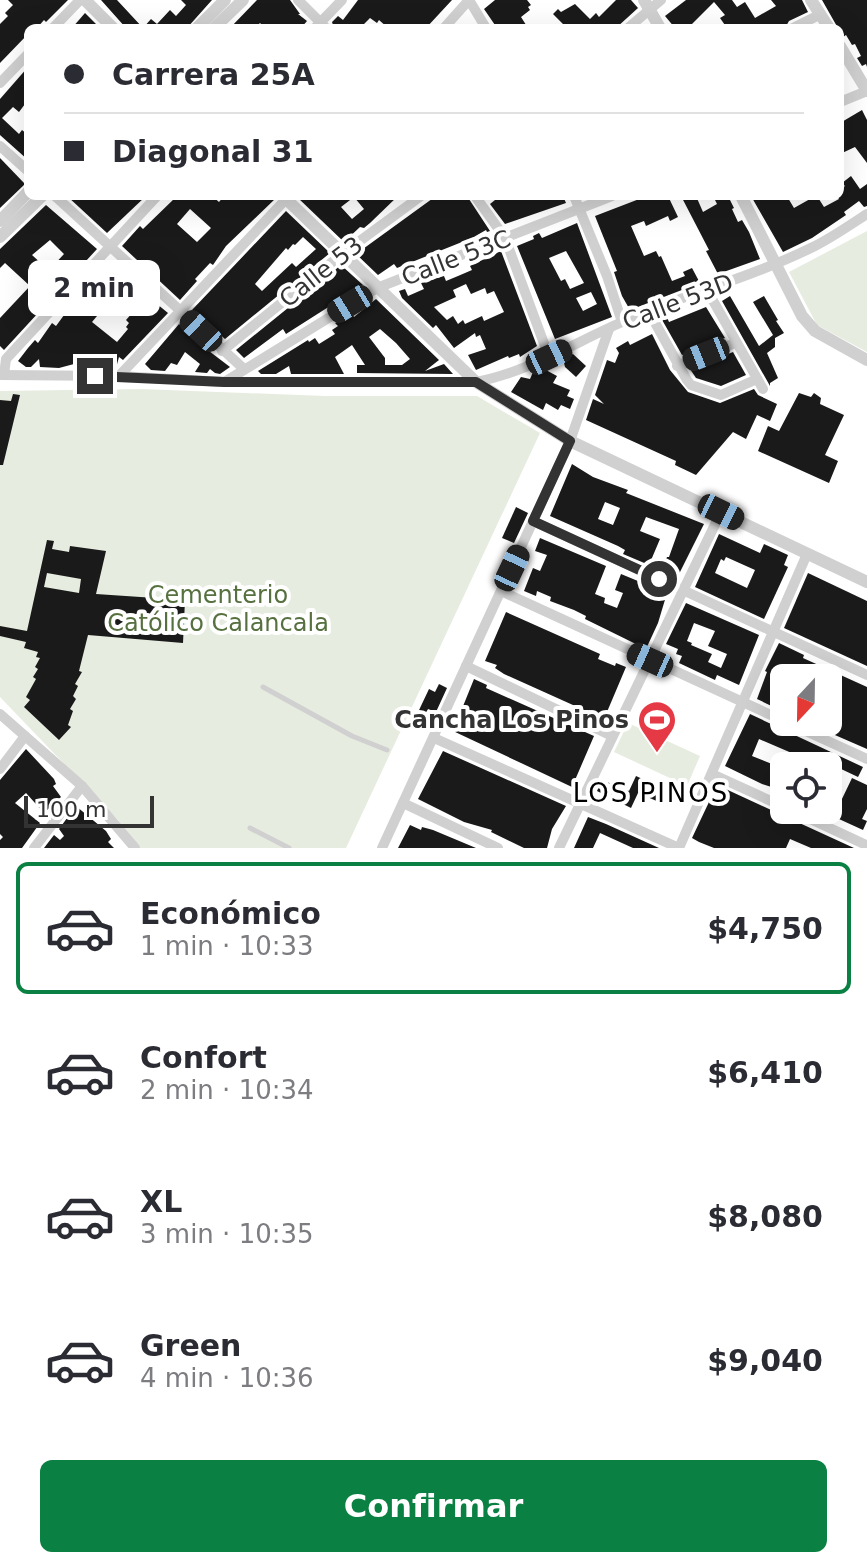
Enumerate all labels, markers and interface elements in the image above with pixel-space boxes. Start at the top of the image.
text: Carrera 25A [112,57,315,92]
text: Diagonal 31 [112,134,314,169]
street label: Calle 53C [398,224,514,292]
street label: Calle 53 [274,231,368,313]
callout: 2 min [29,260,161,316]
street label: Calle 53D [619,268,737,336]
text: 2 min [53,273,135,303]
car [323,281,377,327]
car [175,306,227,356]
car [679,334,733,374]
car [522,336,576,378]
route end [77,358,113,394]
car [694,491,748,533]
car [491,541,533,595]
route start [641,561,677,597]
park label: Cementerio Católico Calancala [107,581,329,637]
car [623,639,677,681]
north arrow [770,664,842,736]
map controls [770,664,842,824]
sports icon: Cancha Los Pinos [636,699,678,754]
place label: Cancha Los Pinos [394,706,629,734]
button: locate [770,752,842,824]
district label: LOS PINOS [573,778,729,808]
scale bar [24,792,154,828]
text: 100 m [36,797,106,822]
icon: car [44,892,116,964]
text: Económico [140,896,321,931]
text: $4,750 [707,911,823,946]
text: 1 min · 10:33 [140,931,314,961]
icon: car [44,1036,116,1108]
text: Confort [140,1040,267,1075]
text: $6,410 [707,1055,823,1090]
text: 2 min · 10:34 [140,1075,314,1105]
icon: car [44,1180,116,1252]
text: XL [140,1184,182,1219]
text: $8,080 [707,1199,823,1234]
text: 3 min · 10:35 [140,1219,314,1249]
icon: car [44,1324,116,1396]
text: Green [140,1328,241,1363]
text: $9,040 [707,1343,823,1378]
text: 4 min · 10:36 [140,1363,314,1393]
button: Confirmar [40,1460,827,1552]

